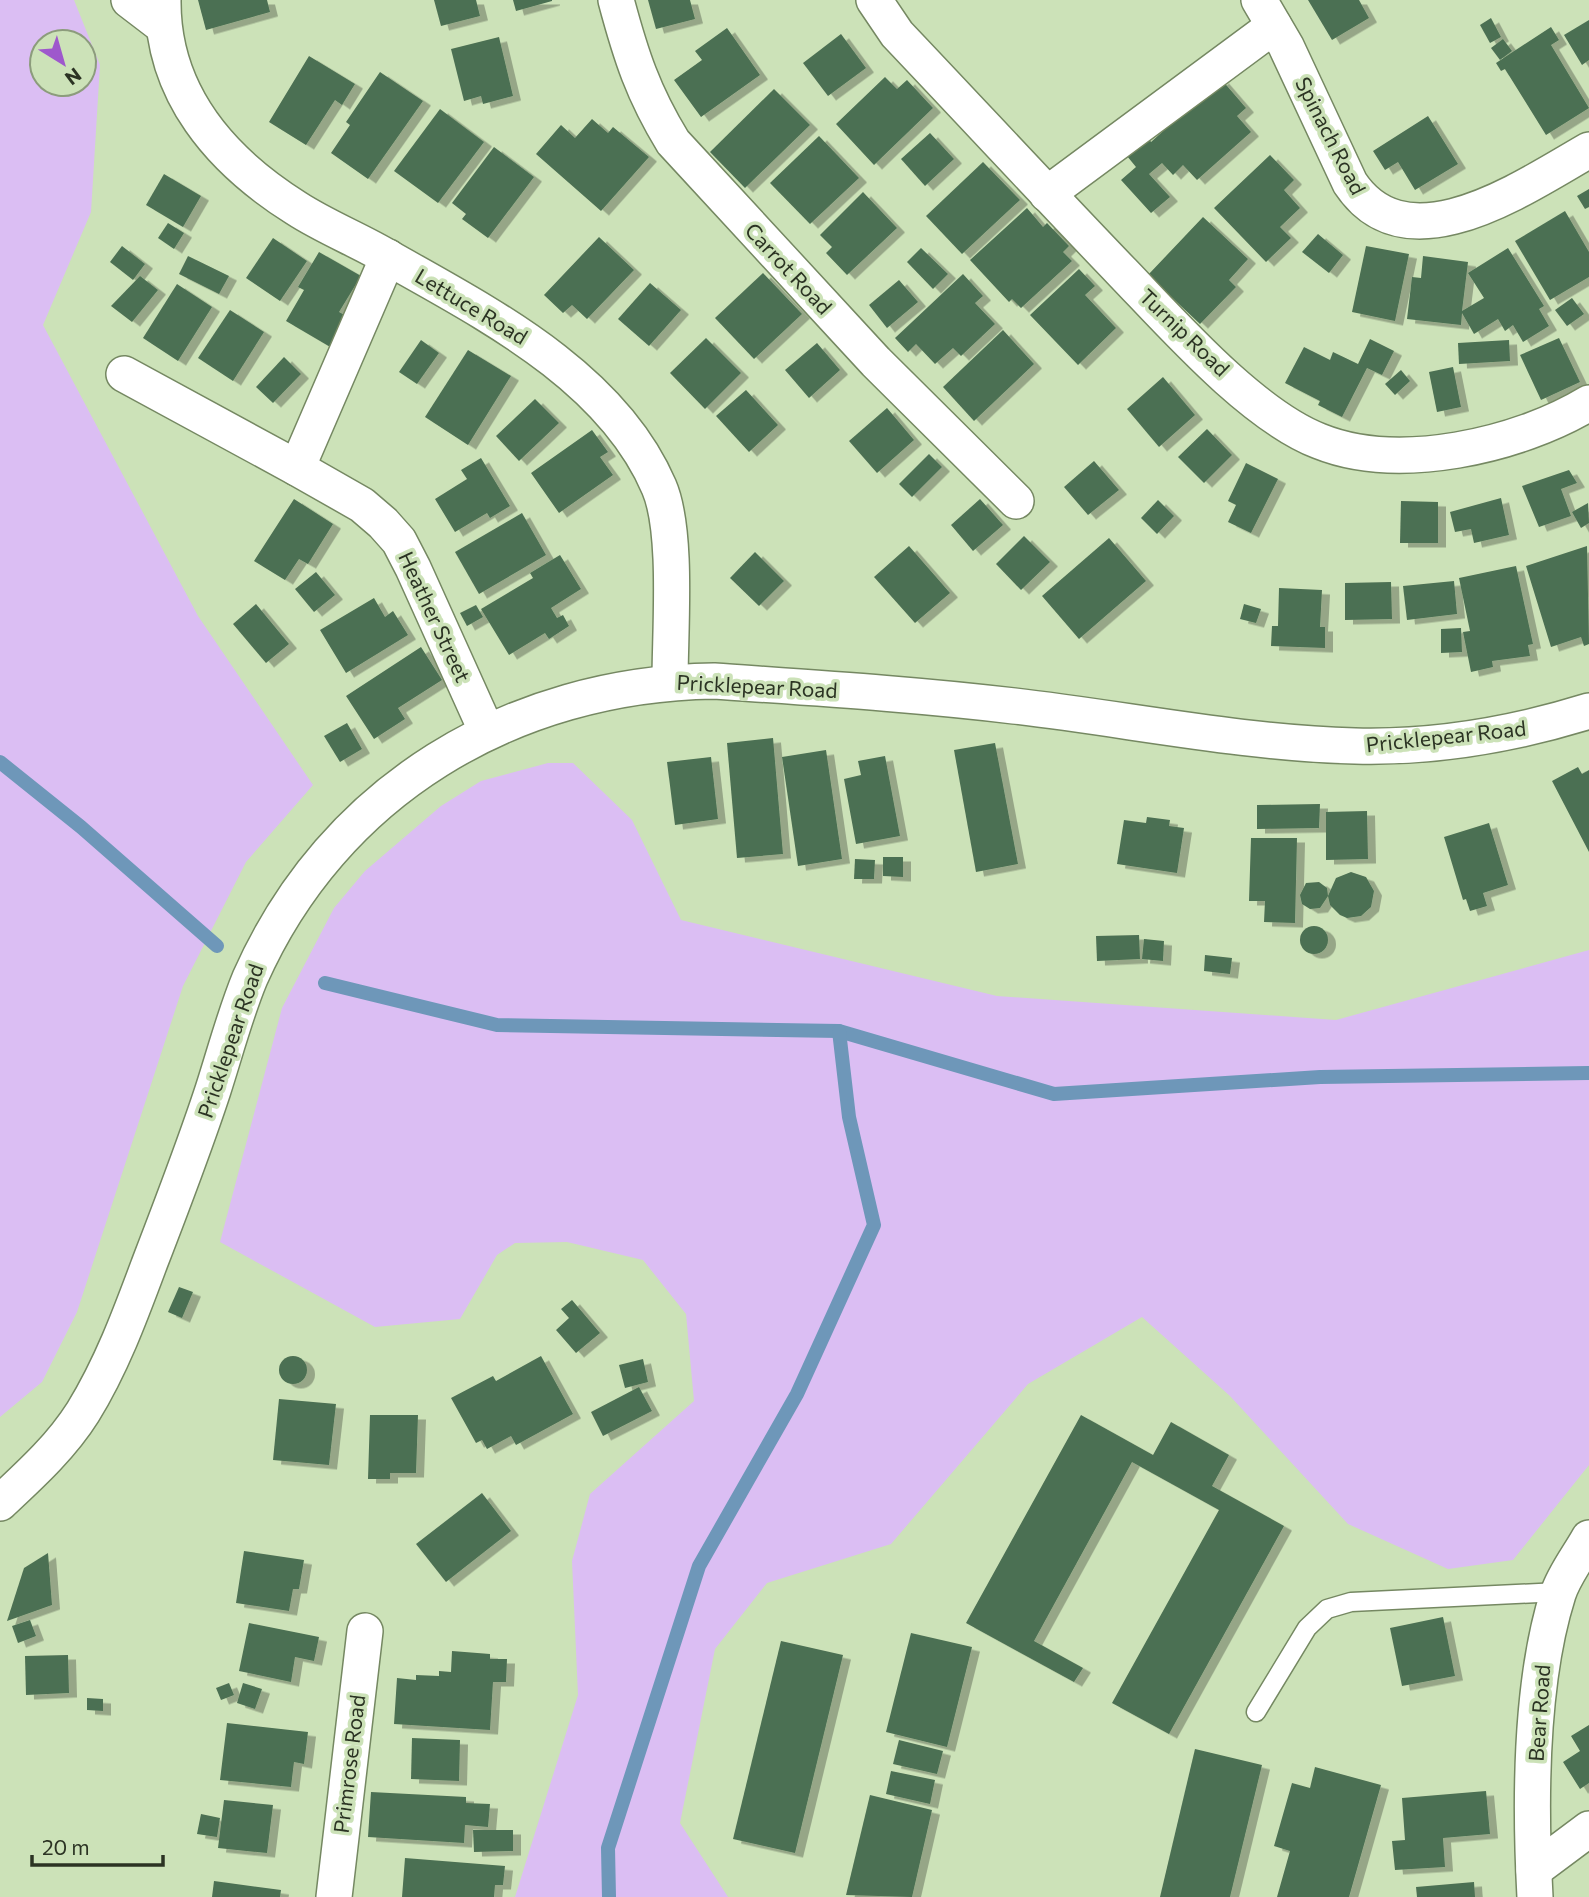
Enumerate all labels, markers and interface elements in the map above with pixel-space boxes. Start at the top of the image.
north arrow [28,28,98,98]
text: N [61,63,86,90]
street label: Spinach Road [1291,72,1372,198]
street label: Carrot Road [740,217,838,319]
street label: Lettuce Road [411,262,532,349]
street label: Turnip Road [1135,283,1235,381]
street label: Heather Street [394,547,477,686]
street label: Pricklepear Road [676,669,838,702]
street label: Pricklepear Road [1364,715,1527,756]
street label: Pricklepear Road [192,960,268,1121]
street label: Bear Road [1523,1664,1554,1762]
street label: Primrose Road [328,1693,369,1835]
scale bar [32,1824,163,1868]
text: 20 m [42,1834,90,1859]

